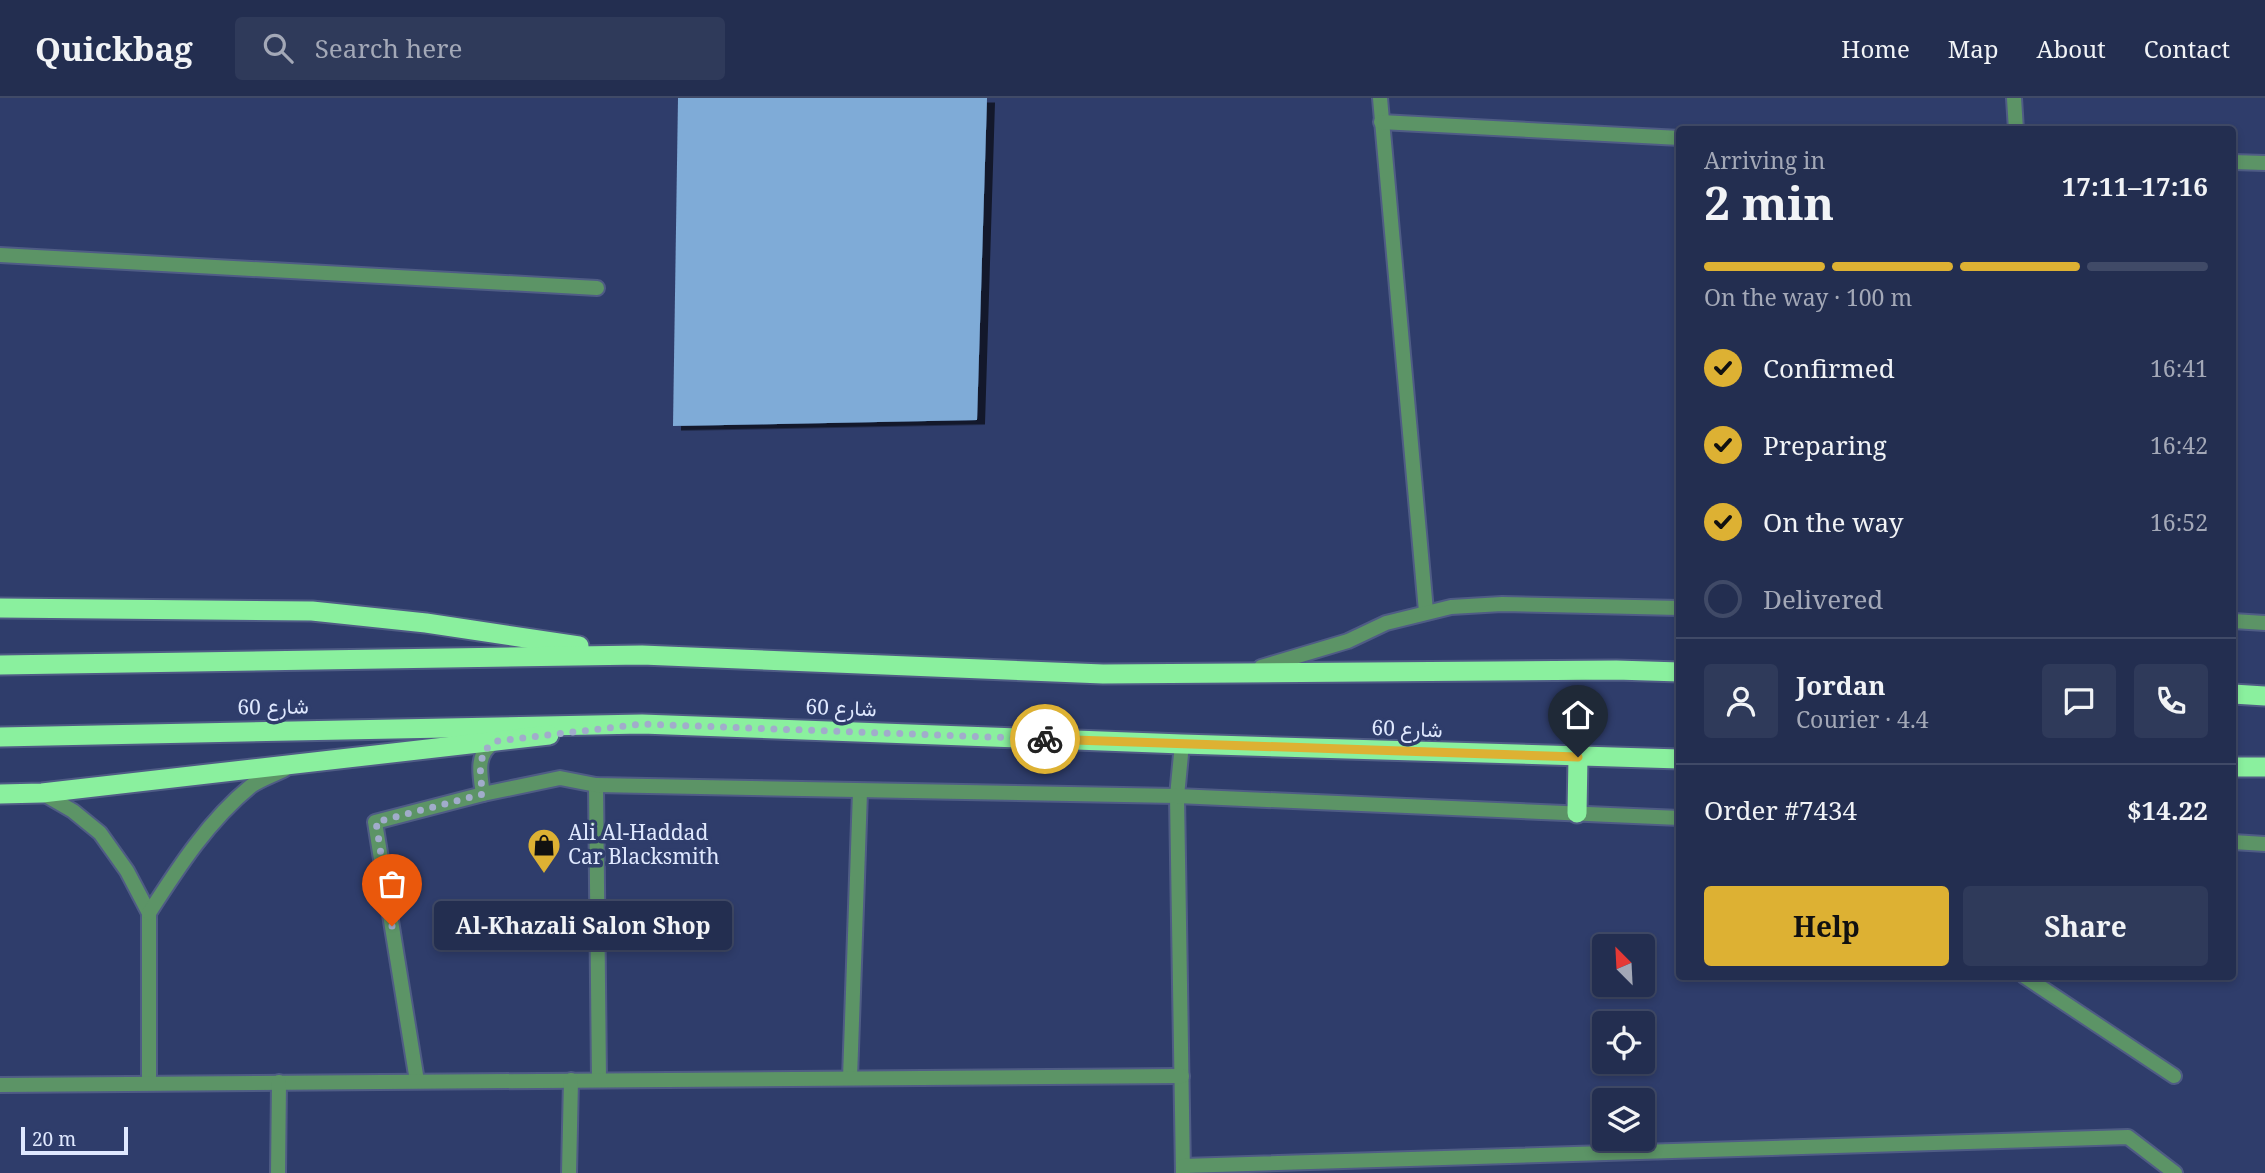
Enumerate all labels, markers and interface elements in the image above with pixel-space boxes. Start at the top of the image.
search box [235,17,725,80]
text: Quickbag [35,26,193,71]
icon: search [259,29,297,67]
text: Search here [315,30,462,66]
text: Home [1841,32,1910,65]
text: Map [1948,32,1999,65]
text: About [2037,32,2106,65]
text: Contact [2144,32,2230,65]
text: Arriving in [1704,144,1825,176]
text: 17:11–17:16 [2062,168,2208,204]
text: 2 min [1704,171,1834,233]
text: On the way · 100 m [1704,281,1912,313]
icon: check [1704,349,1742,387]
text: Confirmed [1763,350,1895,386]
text: 16:41 [2150,352,2208,384]
icon: check [1704,426,1742,464]
text: Preparing [1763,427,1887,463]
text: 16:42 [2150,429,2208,461]
icon: check [1704,503,1742,541]
text: On the way [1763,504,1903,540]
text: 16:52 [2150,506,2208,538]
text: Delivered [1763,581,1883,617]
button: person [1704,664,1778,738]
button: chat [2042,664,2116,738]
button: phone [2134,664,2208,738]
text: Jordan [1796,667,1886,703]
pin [1548,685,1608,757]
street label: شارع 60 [237,691,309,722]
street label: شارع 60 [805,692,877,723]
icon: home [1559,696,1597,734]
text: Courier · 4.4 [1796,703,1929,735]
courier [1010,704,1080,774]
street label: شارع 60 [1371,713,1443,744]
icon: bike [1026,720,1064,758]
text: Order #7434 [1704,792,1857,828]
text: $14.22 [2127,792,2208,828]
place label: Ali Al-Haddad Car Blacksmith [568,818,720,870]
shop icon: Ali Al-Haddad Car Blacksmith [525,826,563,875]
pin [362,854,422,926]
icon: bag [373,865,411,903]
button: Help [1704,886,1949,966]
button: Share [1963,886,2208,966]
callout: Al-Khazali Salon Shop [434,902,732,950]
text: Al-Khazali Salon Shop [456,909,710,941]
north arrow [1592,934,1656,998]
map controls [1592,934,1655,1151]
button: locate [1592,1011,1655,1074]
button: layers [1592,1088,1655,1151]
scale bar [21,1124,128,1156]
text: 20 m [32,1126,76,1152]

